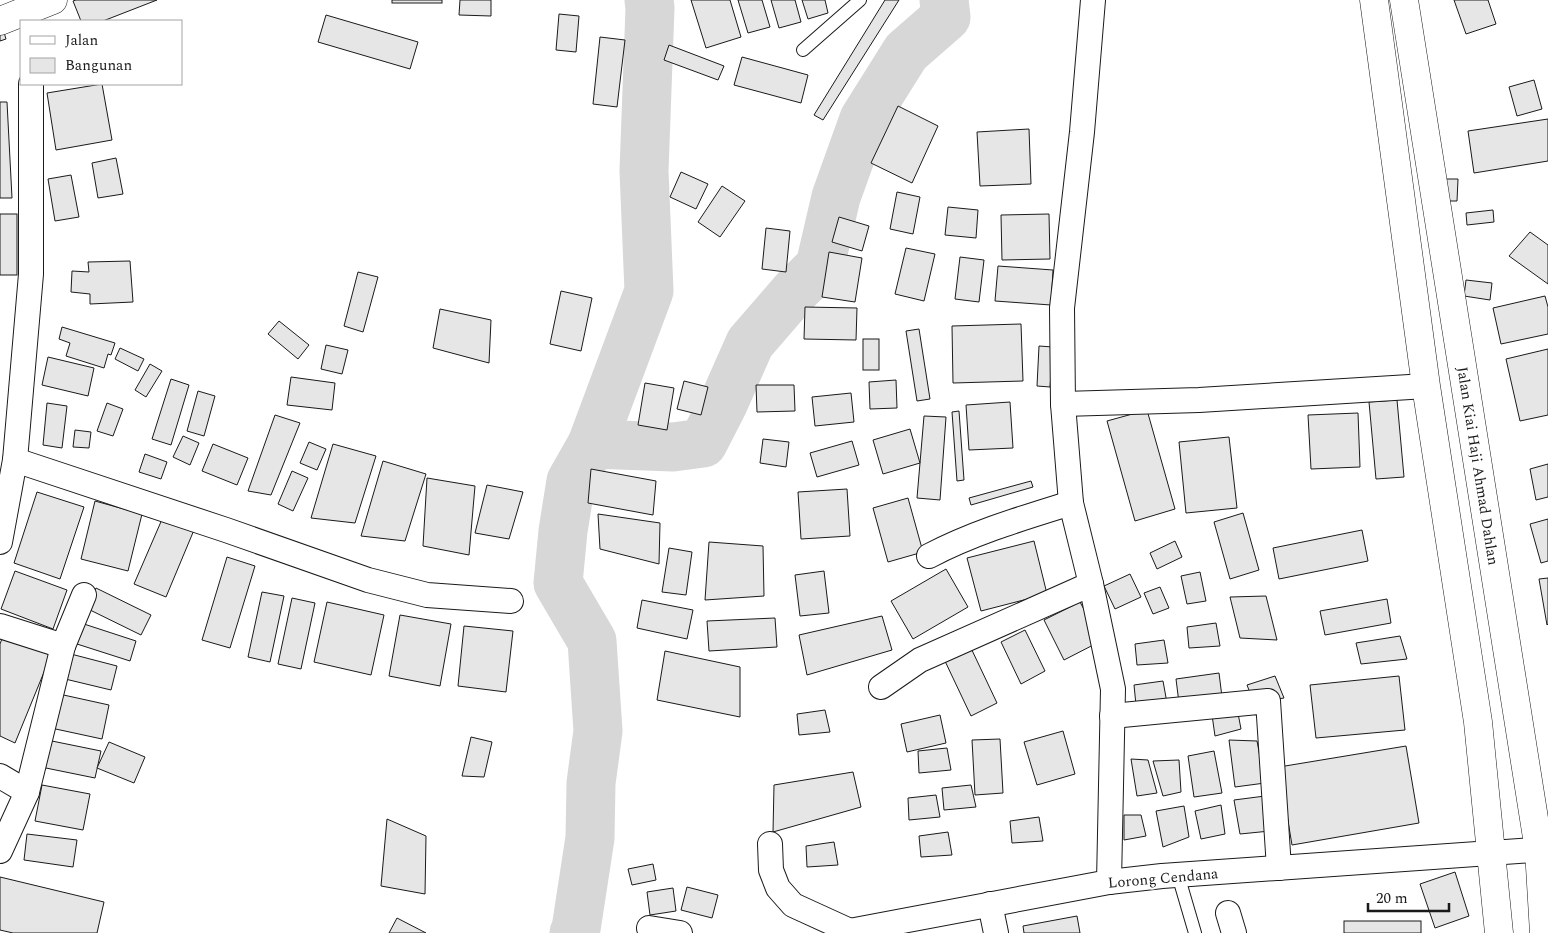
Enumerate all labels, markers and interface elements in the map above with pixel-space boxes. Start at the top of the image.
legend [20,20,182,85]
text: Jalan [65,29,98,52]
text: Bangunan [65,54,132,77]
street label: Jalan Kiai Haji Ahmad Dahlan [1450,365,1505,567]
street label: Lorong Cendana [1107,862,1220,895]
scale bar [1368,880,1449,912]
text: 20 m [1376,887,1408,910]

